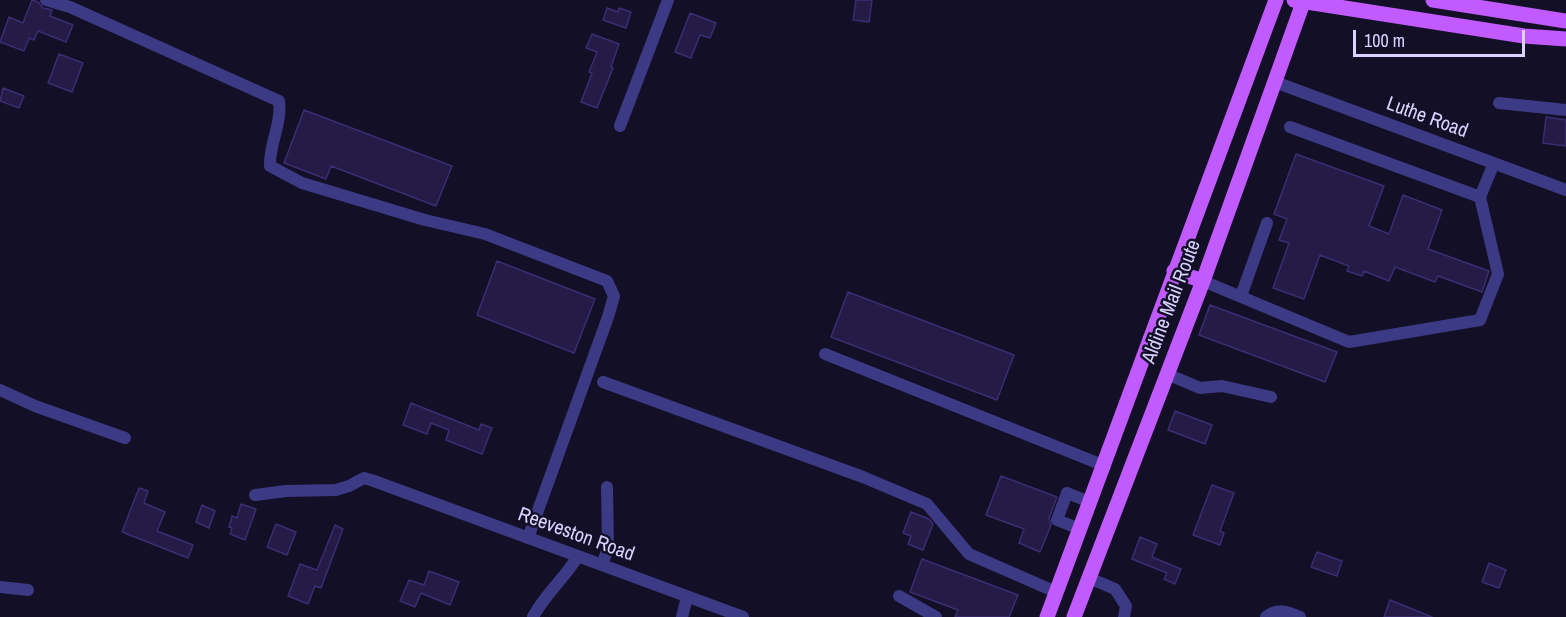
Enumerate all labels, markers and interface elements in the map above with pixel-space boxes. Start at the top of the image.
scale bar [1356,18,1528,56]
text: 100 m [1364,28,1405,53]
street label: Luthe Road [1383,92,1471,144]
street label: Aldine Mail Route [1137,237,1207,367]
street label: Reeveston Road [514,503,638,567]

